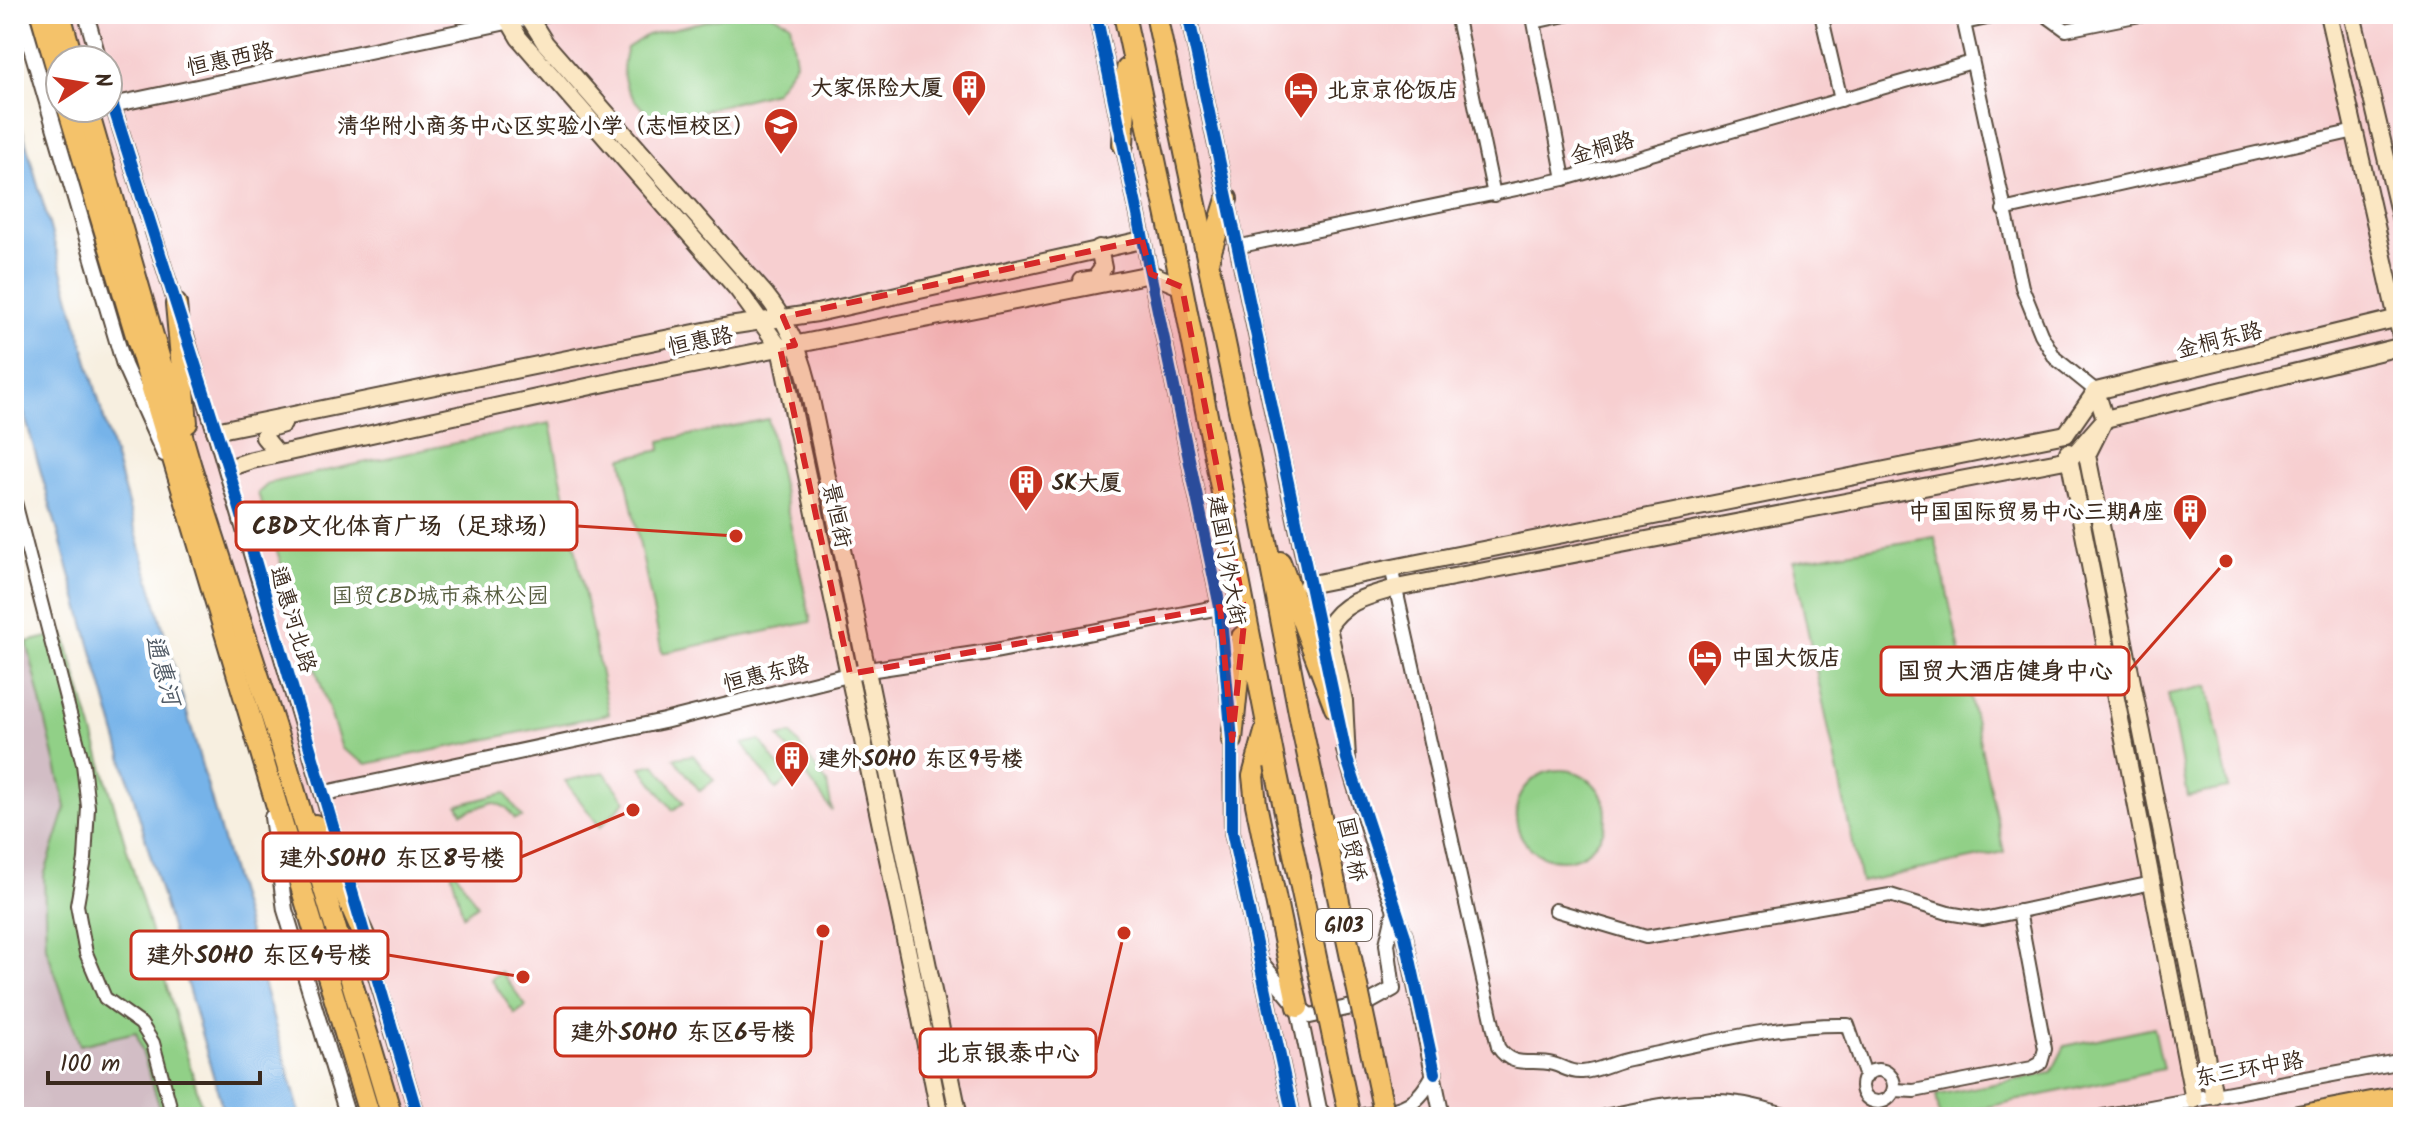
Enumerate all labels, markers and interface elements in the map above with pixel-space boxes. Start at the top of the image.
street label: 恒惠西路 [184,34,277,87]
north arrow [44,44,124,124]
building icon: 大家保险大厦 [950,68,988,118]
text: N [83,70,120,91]
hotel icon: 北京京伦饭店 [1282,70,1320,120]
place label: 大家保险大厦 [811,72,943,107]
place label: 北京京伦饭店 [1327,74,1459,109]
school or university icon: 清华附小商务中心区实验小学（志恒校区） [762,106,800,156]
place label: 清华附小商务中心区实验小学（志恒校区） [337,110,755,145]
street label: 金桐路 [1566,123,1639,175]
street label: 金桐东路 [2173,314,2267,369]
street label: 恒惠路 [665,318,736,366]
building icon: SK大厦 [1007,463,1045,513]
place label: SK大厦 [1052,467,1121,502]
street label: 景恒街 [812,480,860,551]
street label: 建国门外大街 [1197,492,1254,628]
building icon: 中国国际贸易中心三期A座 [2171,492,2209,542]
place label: 中国国际贸易中心三期A座 [1908,496,2164,531]
callout: CBD文化体育广场（足球场） [236,502,577,550]
text: CBD文化体育广场（足球场） [252,508,562,547]
street label: 通惠河北路 [259,562,324,677]
park label: 国贸CBD城市森林公园 [331,580,549,615]
water label: 通惠河 [133,630,191,714]
hotel icon: 中国大饭店 [1686,638,1724,688]
place label: 中国大饭店 [1731,642,1841,677]
callout: 国贸大酒店健身中心 [1881,647,2129,695]
street label: 恒惠东路 [720,648,814,703]
text: 国贸大酒店健身中心 [1897,653,2113,692]
building icon: 建外SOHO 东区9号楼 [773,739,811,789]
place label: 建外SOHO 东区9号楼 [818,743,1023,778]
street label: 国贸桥 [1327,814,1375,885]
callout: 建外SOHO 东区8号楼 [263,833,521,881]
text: 建外SOHO 东区8号楼 [279,840,505,879]
road number: G103 [1316,909,1372,941]
callout: 建外SOHO 东区4号楼 [131,931,388,979]
text: 建外SOHO 东区4号楼 [147,937,371,976]
callout: 建外SOHO 东区6号楼 [555,1008,811,1056]
text: 建外SOHO 东区6号楼 [571,1014,795,1053]
callout: 北京银泰中心 [920,1029,1096,1077]
scale bar [48,1035,260,1085]
text: 北京银泰中心 [936,1035,1080,1074]
street label: 东三环中路 [2192,1044,2307,1097]
text: 100 m [60,1045,120,1084]

